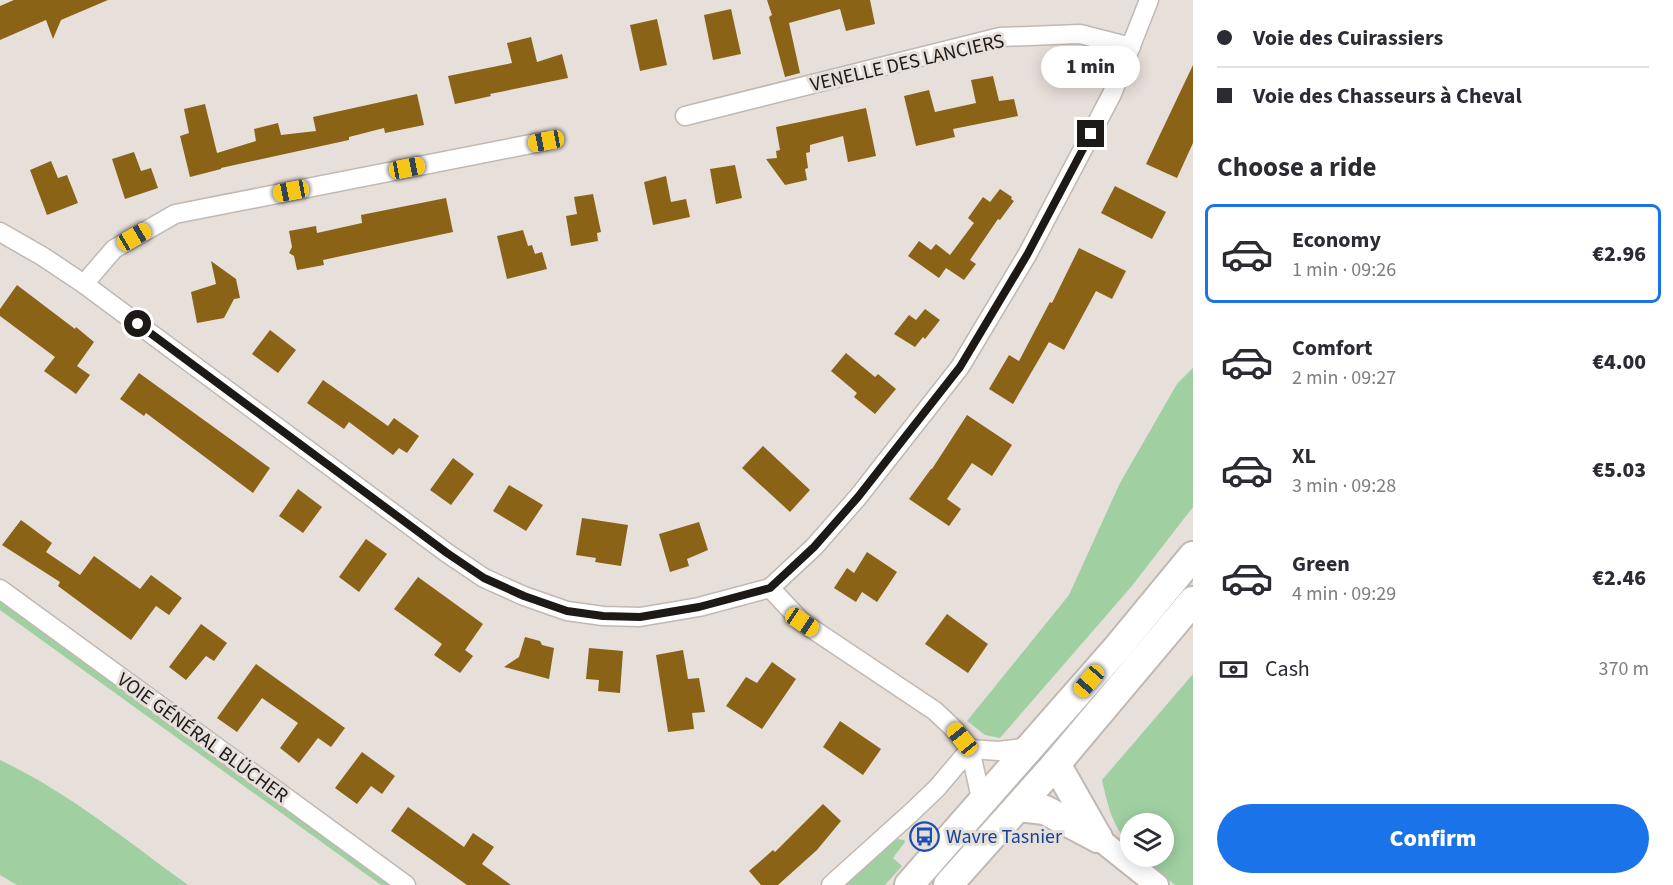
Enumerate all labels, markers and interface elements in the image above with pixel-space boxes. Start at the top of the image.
text: Voie des Cuirassiers [1253,22,1443,54]
street label: VENELLE DES LANCIERS [807,27,1007,99]
callout: 1 min [1042,47,1140,89]
text: 1 min [1066,53,1115,81]
text: Voie des Chasseurs à Cheval [1253,80,1522,112]
route end [1077,120,1104,147]
car [527,129,565,153]
text: Choose a ride [1217,148,1377,187]
car [388,156,426,180]
car [272,179,310,203]
car [114,220,154,254]
text: Economy [1292,224,1381,256]
icon: car [1220,227,1274,281]
text: €2.96 [1592,238,1646,270]
text: 1 min · 09:26 [1292,256,1396,284]
route start [124,310,151,337]
text: Comfort [1292,332,1373,364]
icon: car [1220,335,1274,389]
text: €4.00 [1592,346,1646,378]
text: 2 min · 09:27 [1292,364,1396,392]
text: XL [1292,440,1316,472]
icon: car [1220,443,1274,497]
text: €5.03 [1592,454,1646,486]
text: 3 min · 09:28 [1292,472,1396,500]
text: Green [1292,548,1350,580]
icon: car [1220,551,1274,605]
text: €2.46 [1592,562,1646,594]
text: 4 min · 09:29 [1292,580,1396,608]
car [782,604,822,640]
icon: cash [1217,653,1250,686]
text: Cash [1265,653,1310,685]
text: 370 m [1599,655,1649,683]
car [1070,662,1108,700]
street label: VOIE GÉNÉRAL BLÜCHER [111,666,294,810]
car [944,719,980,759]
button: Confirm [1217,804,1649,873]
map controls [1120,813,1174,867]
button: layers [1120,813,1174,867]
bus stop icon: Wavre Tasnier [909,820,941,852]
place label: Wavre Tasnier [946,823,1062,851]

